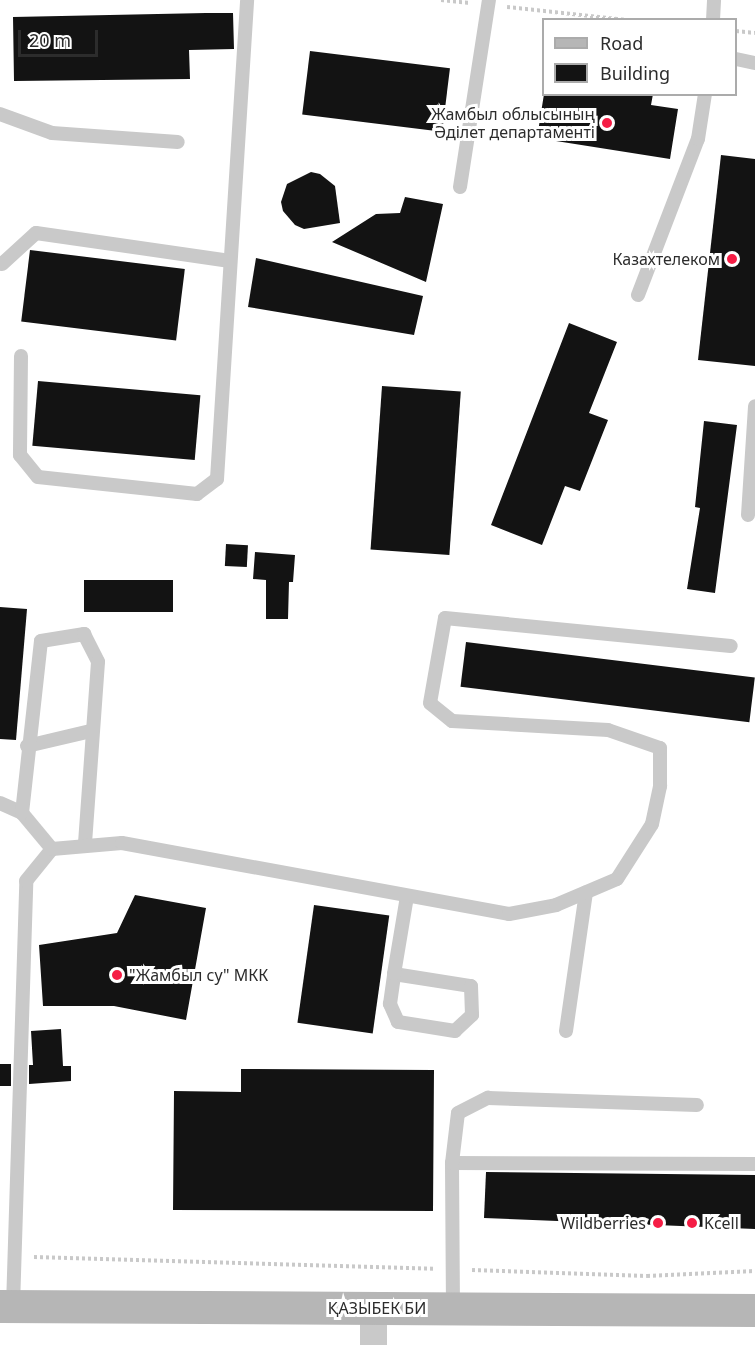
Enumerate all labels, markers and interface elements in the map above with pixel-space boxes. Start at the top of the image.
scale bar [21,18,100,56]
legend [542,18,737,96]
text: 20 m [29,28,71,52]
text: Road [600,31,643,55]
text: Building [600,61,670,85]
place label: Жамбыл облысының Әділет департаменті [431,104,595,142]
marker: Жамбыл облысының Әділет департаменті [600,116,614,130]
place label: Казахтелеком [612,249,720,269]
marker: Казахтелеком [725,252,739,266]
place label: "Жамбыл су" МКК [129,965,268,985]
marker: "Жамбыл су" МКК [110,968,124,982]
place label: Wildberries [560,1213,646,1233]
place label: Kcell [704,1213,739,1233]
marker: Wildberries [651,1216,665,1230]
marker: Kcell [685,1216,699,1230]
street label: ҚАЗЫБЕК БИ [328,1298,426,1318]

